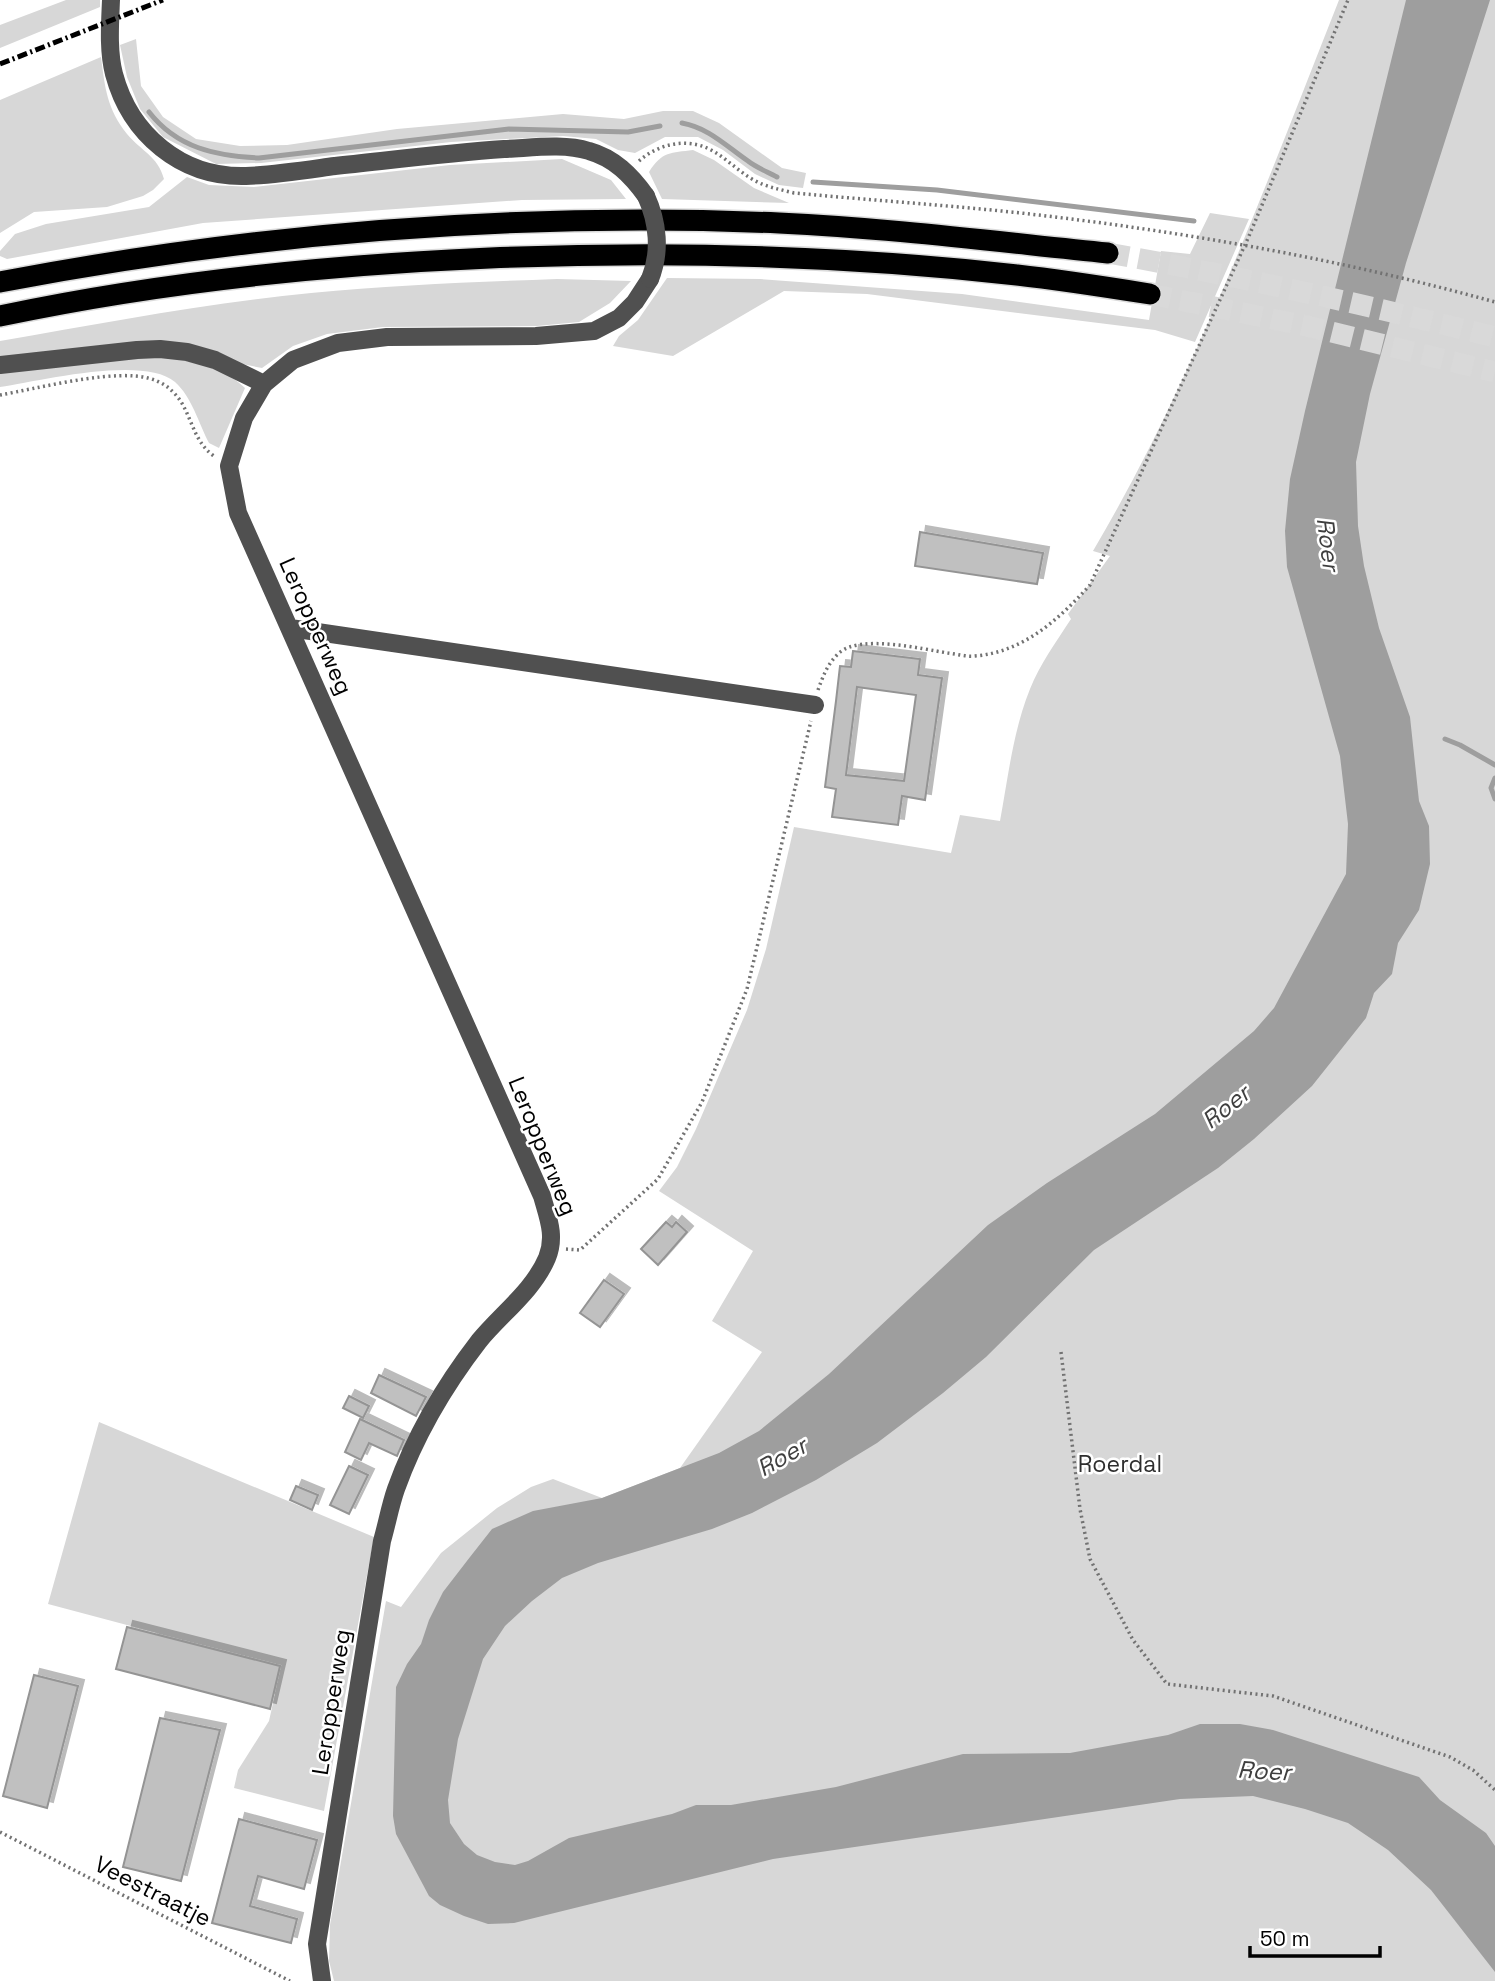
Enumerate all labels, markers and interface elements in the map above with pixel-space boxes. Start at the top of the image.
water label: Roer [1310,516,1347,575]
street label: Leropperweg [272,553,360,699]
street label: Leropperweg [502,1072,584,1220]
water label: Roer [1195,1076,1258,1135]
water label: Roer [751,1428,815,1483]
park label: Roerdal [1078,1449,1162,1479]
street label: Leropperweg [305,1627,357,1777]
water label: Roer [1237,1754,1294,1788]
street label: Veestraatje [90,1849,216,1933]
scale bar [1250,1914,1380,1958]
text: 50 m [1260,1925,1310,1952]

